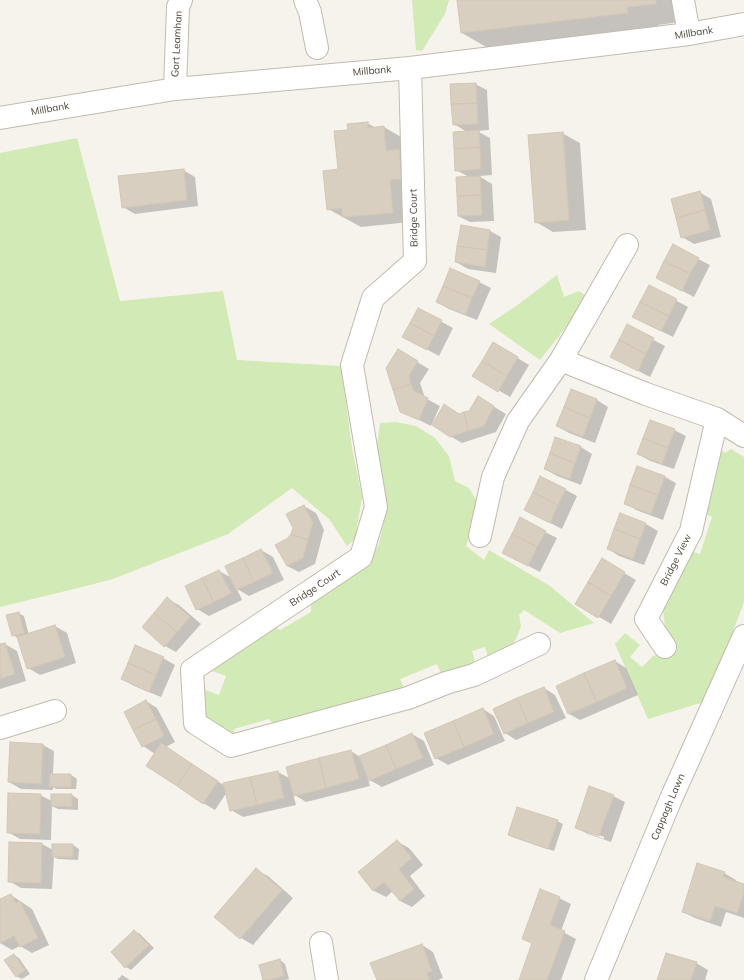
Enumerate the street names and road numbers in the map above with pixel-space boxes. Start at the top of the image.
street label: Gort Leamhan [169,11,185,77]
street label: Millbank [674,24,714,42]
street label: Millbank [352,63,392,79]
street label: Millbank [30,100,70,118]
street label: Bridge Court [407,189,421,247]
street label: Bridge View [658,532,694,588]
street label: Bridge Court [287,567,343,609]
street label: Cappagh Lawn [649,772,687,842]

